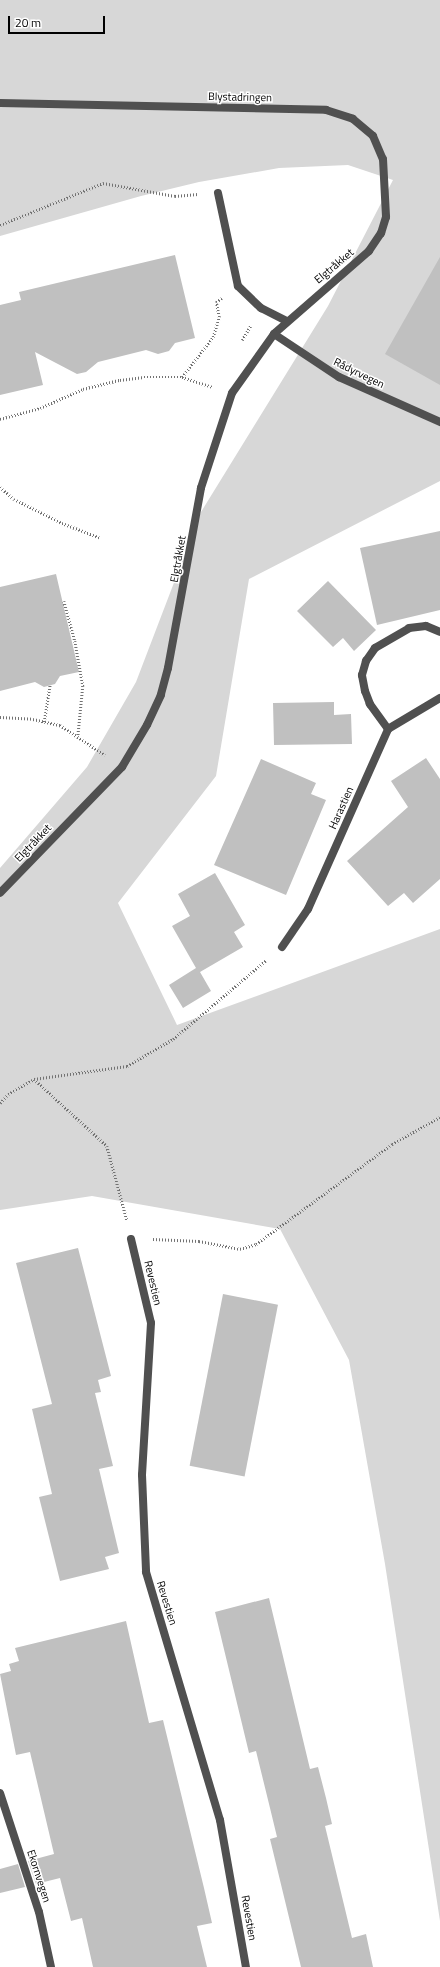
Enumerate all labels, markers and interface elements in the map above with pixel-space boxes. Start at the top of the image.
scale bar [10,8,107,34]
text: 20 m [15,13,41,32]
street label: Blystadringen [208,90,272,104]
street label: Elgtråkket [312,246,356,286]
street label: Rådyrvegen [331,355,387,391]
street label: Elgtråkket [167,535,189,583]
street label: Harastien [326,785,356,831]
street label: Elgtråkket [12,821,54,865]
street label: Revestien [141,1259,165,1307]
street label: Revestien [154,1579,180,1627]
street label: Ekornvegen [24,1848,54,1904]
street label: Revestien [239,1894,259,1942]

